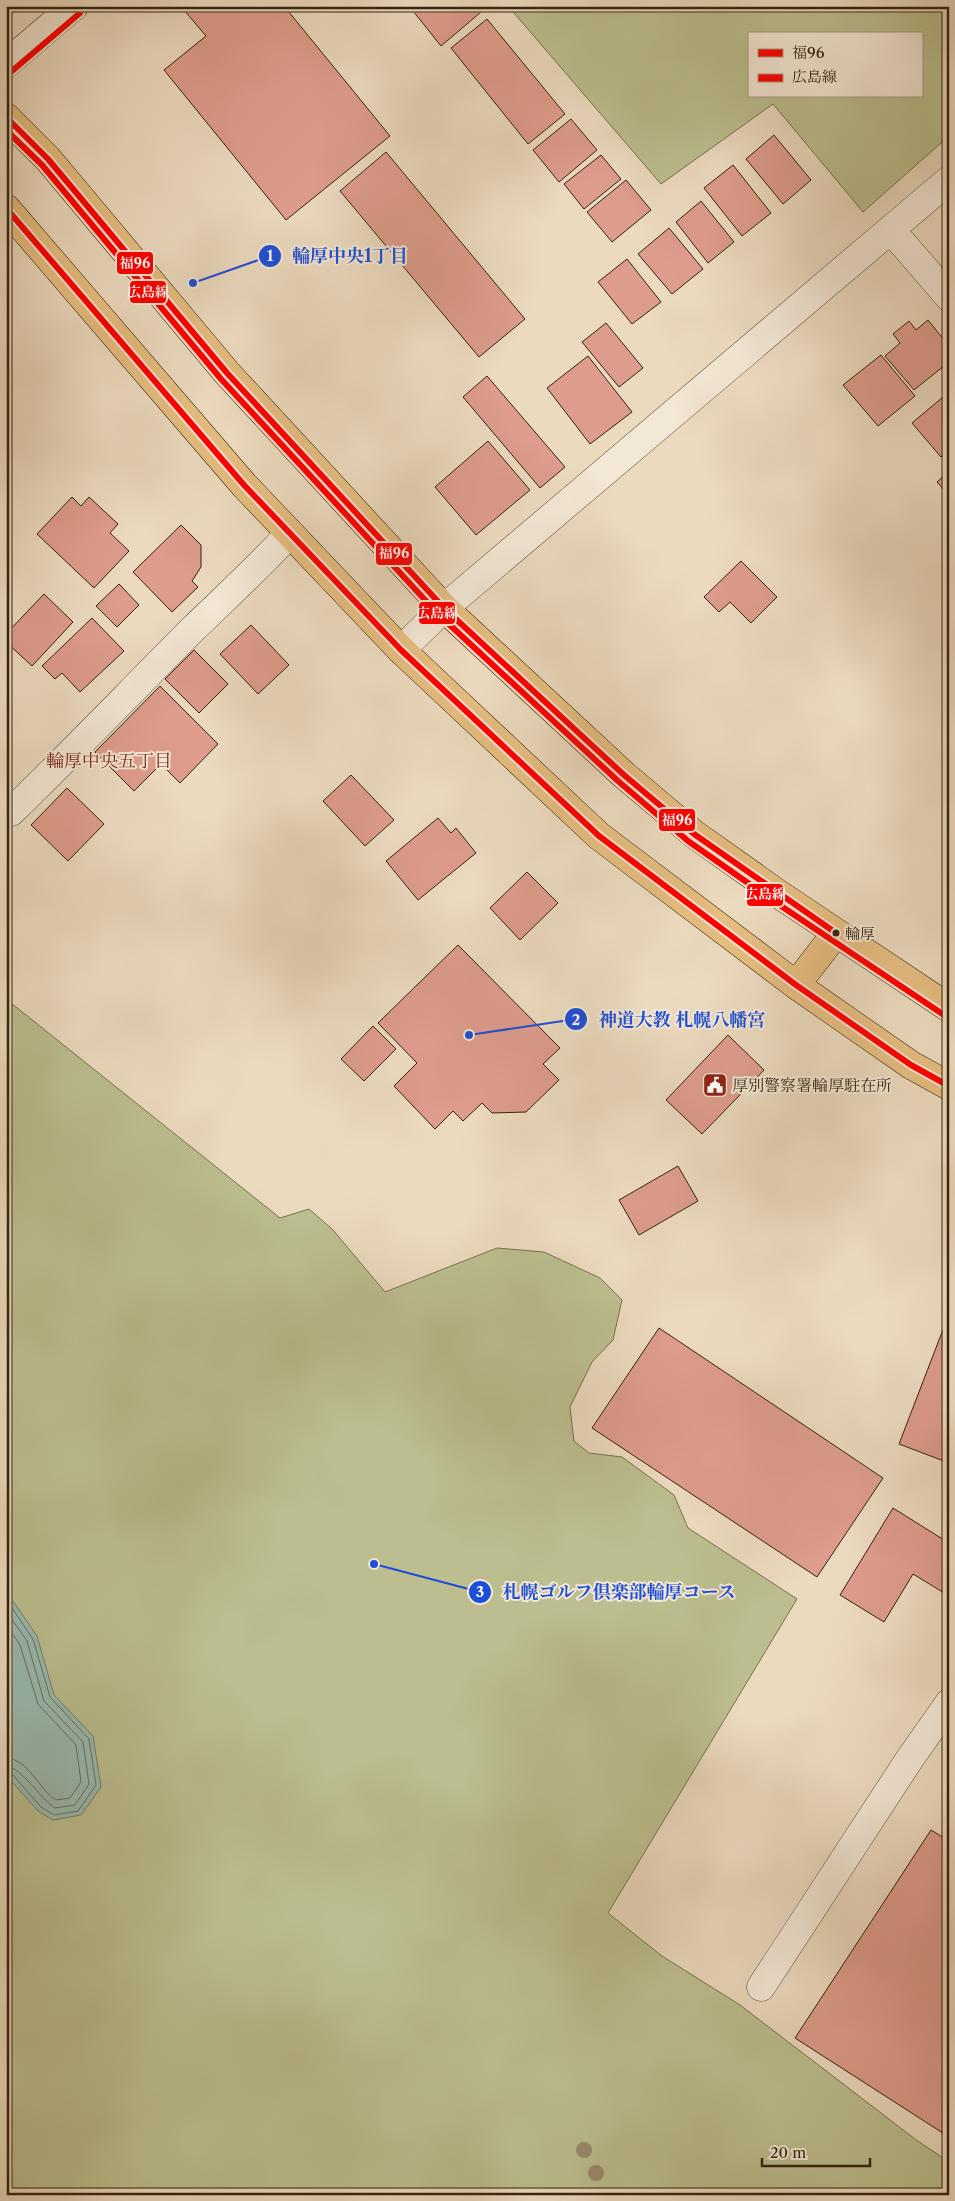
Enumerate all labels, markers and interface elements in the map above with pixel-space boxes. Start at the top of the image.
legend [748,32,922,98]
text: 福96 [792,43,825,62]
text: 広島線 [792,67,837,86]
callout: 輪厚中央1丁目 [257,239,418,272]
text: 輪厚中央1丁目 [292,245,408,267]
text: 1 [267,246,274,265]
line badge: 福96 [116,251,154,275]
text: 福96 [120,254,150,272]
line badge: 広島線 [129,280,167,304]
text: 広島線 [127,283,169,301]
line badge: 福96 [375,542,413,566]
text: 福96 [379,544,409,562]
line badge: 広島線 [418,601,456,625]
text: 広島線 [416,604,458,622]
district label: 輪厚中央五丁目 [46,750,172,772]
line badge: 福96 [658,808,696,832]
text: 福96 [662,811,692,829]
line badge: 広島線 [746,883,784,907]
text: 広島線 [744,885,786,903]
place label: 輪厚 [845,924,875,943]
marker: 輪厚 [831,928,841,938]
callout: 神道大教 札幌八幡宮 [563,1003,775,1036]
text: 神道大教 札幌八幡宮 [599,1009,765,1031]
text: 2 [572,1010,581,1029]
public building icon: 厚別警察署輪厚駐在所 [702,1072,728,1098]
place label: 厚別警察署輪厚駐在所 [732,1075,892,1095]
callout: 札幌ゴルフ倶楽部輪厚コース [467,1575,746,1608]
text: 札幌ゴルフ倶楽部輪厚コース [502,1581,736,1603]
text: 3 [476,1582,484,1601]
scale bar [762,2136,870,2168]
text: 20 m [770,2143,806,2162]

